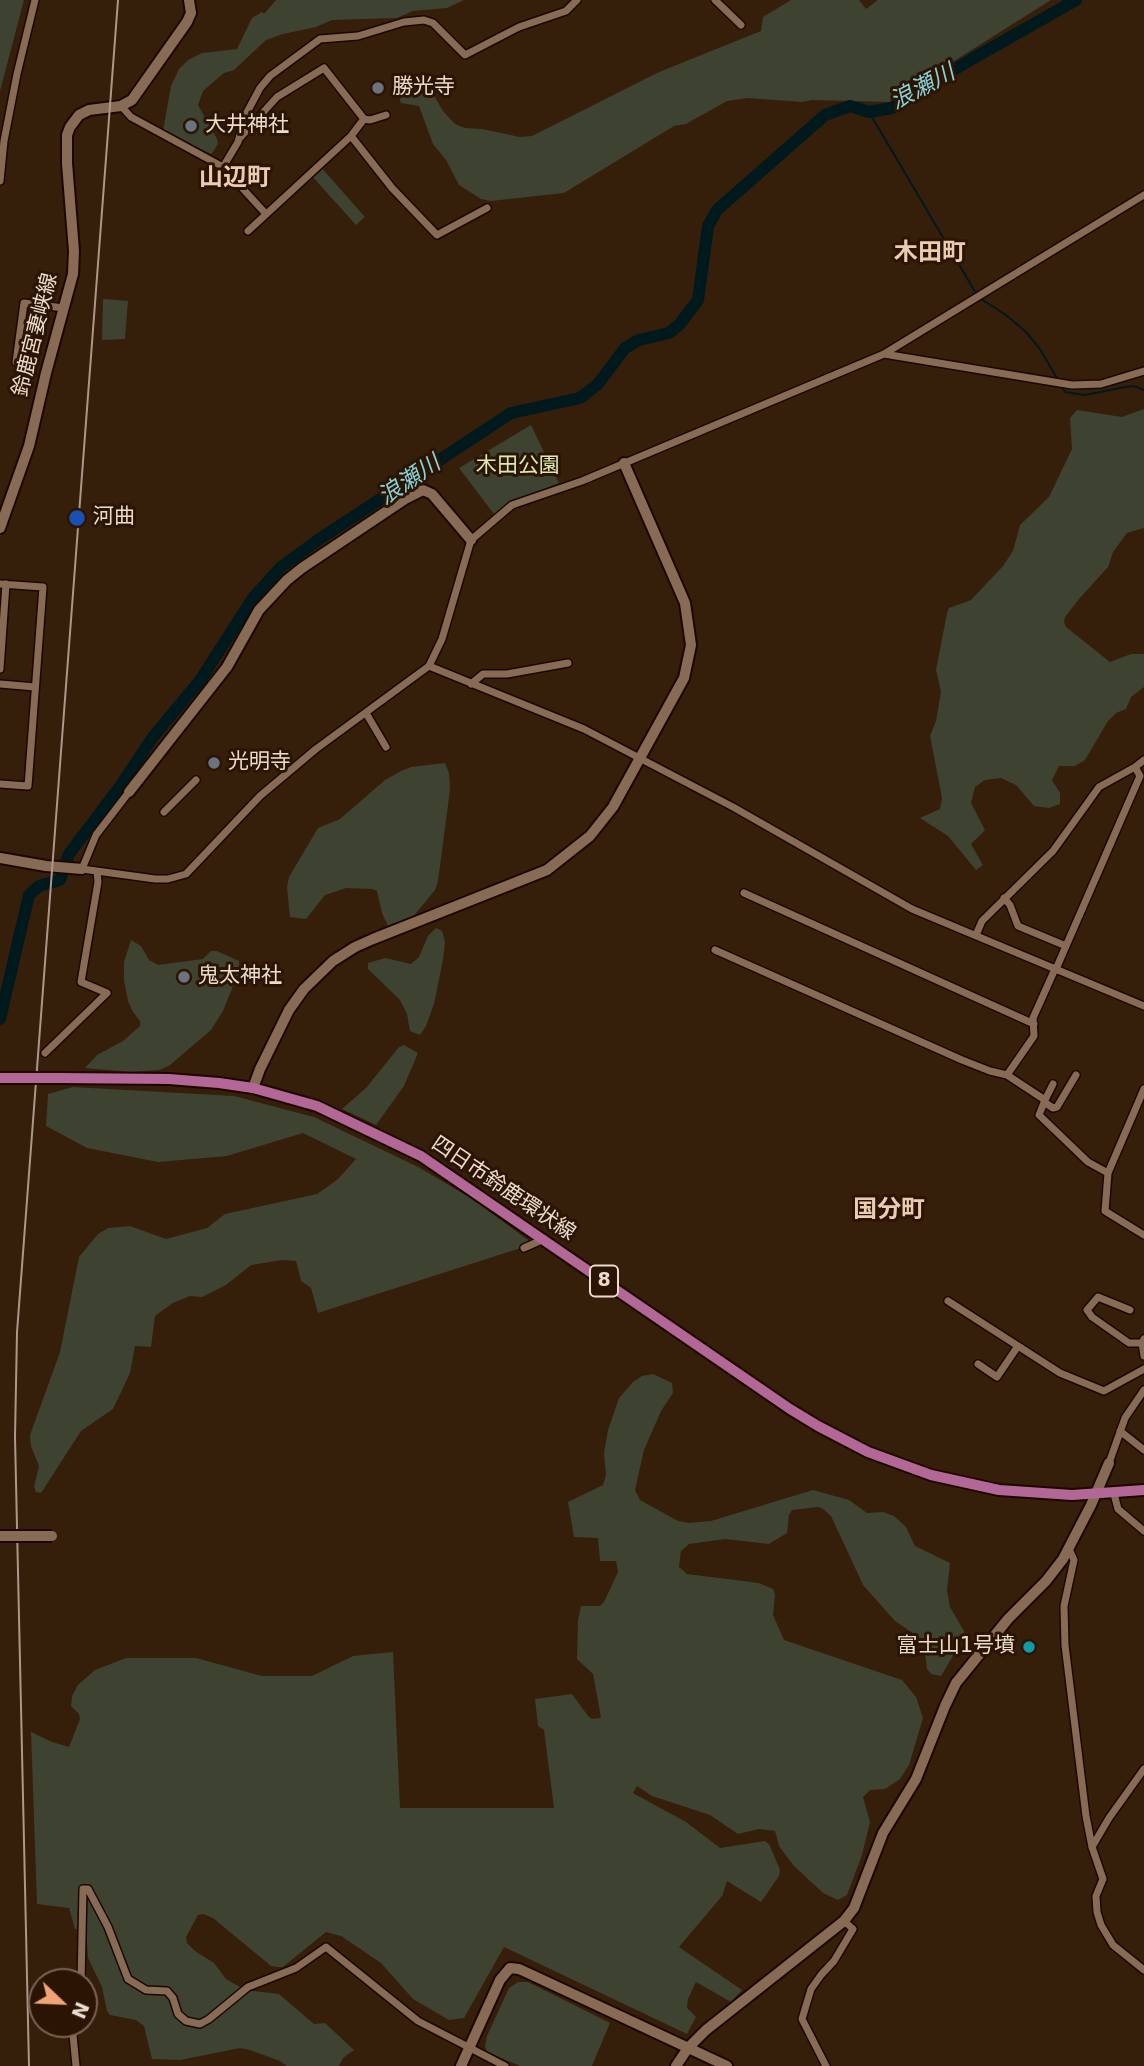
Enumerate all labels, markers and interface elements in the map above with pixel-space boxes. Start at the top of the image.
water label: 浪瀬川 [886,60,960,116]
place label: 勝光寺 [392,75,455,101]
marker: 勝光寺 [370,80,386,96]
place label: 大井神社 [205,113,289,139]
marker: 大井神社 [183,118,199,134]
district label: 山辺町 [199,165,271,193]
district label: 木田町 [894,240,966,268]
street label: 鈴鹿宮妻峡線 [9,271,63,399]
water label: 浪瀬川 [374,450,446,512]
park label: 木田公園 [476,454,560,480]
place label: 河曲 [93,505,135,531]
marker: 河曲 [67,508,87,528]
place label: 光明寺 [228,750,291,776]
marker: 光明寺 [206,755,222,771]
place label: 鬼太神社 [198,964,282,990]
marker: 鬼太神社 [176,969,192,985]
street label: 四日市鈴鹿環状線 [426,1132,580,1246]
district label: 国分町 [853,1197,925,1225]
road number: 8 [590,1266,618,1296]
place label: 富士山1号墳 [897,1634,1015,1660]
marker: 富士山1号墳 [1021,1639,1037,1655]
north arrow [28,1968,98,2038]
text: N [67,1999,94,2022]

